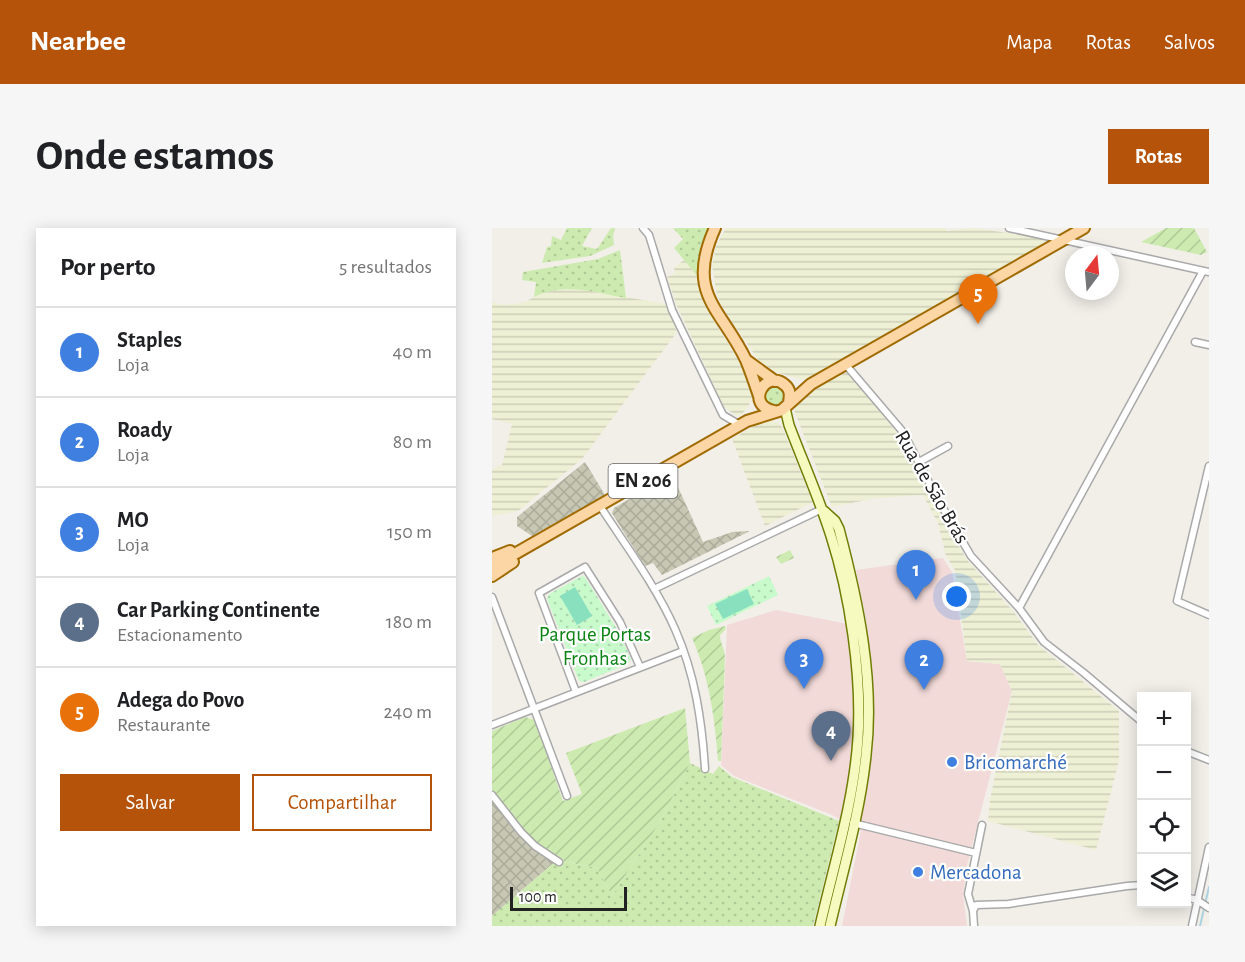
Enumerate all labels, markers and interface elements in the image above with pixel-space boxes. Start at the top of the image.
text: Nearbee [30,28,126,56]
text: Mapa [1006,32,1053,53]
text: Rotas [1086,32,1131,53]
text: Salvos [1164,32,1215,53]
button: Rotas [1108,129,1209,184]
text: Onde estamos [36,135,274,177]
north arrow [1065,246,1119,300]
text: Por perto [60,254,156,280]
text: 5 resultados [339,257,432,277]
pin: 5 [958,274,998,324]
text: Staples [117,329,182,351]
text: 1 [76,342,83,362]
text: 40 m [393,342,432,362]
text: Loja [117,355,149,375]
text: Roady [117,419,172,441]
street label: Rua de São Brás [891,427,973,547]
text: 2 [75,432,84,452]
text: 80 m [393,432,432,452]
text: Loja [117,445,149,465]
road number: EN 206 [608,464,678,498]
text: MO [117,509,149,531]
text: 3 [75,522,84,542]
text: 150 m [387,522,432,542]
text: Loja [117,535,149,555]
pin: 1 [896,550,936,600]
your location [942,582,971,611]
text: Car Parking Continente [117,599,320,621]
text: 4 [74,612,85,632]
text: 180 m [386,612,432,632]
park label: Parque Portas Fronhas [539,624,651,669]
text: Estacionamento [117,625,243,645]
pin: 3 [784,640,824,689]
pin: 2 [904,640,944,690]
text: Adega do Povo [117,689,244,711]
map controls [1137,692,1191,908]
button: + [1137,692,1191,746]
text: 5 [75,702,84,722]
text: 240 m [383,702,432,722]
pin: 4 [812,712,850,761]
text: Restaurante [117,715,211,735]
button: − [1137,746,1191,800]
place label: Bricomarché [964,752,1067,773]
marker: Bricomarché [945,755,959,769]
button: Salvar [60,774,240,831]
button: Compartilhar [252,774,432,831]
button: locate [1137,800,1191,854]
button: layers [1137,854,1191,908]
place label: Mercadona [930,862,1022,883]
marker: Mercadona [911,865,925,879]
scale bar [510,884,627,912]
text: 100 m [519,889,557,905]

